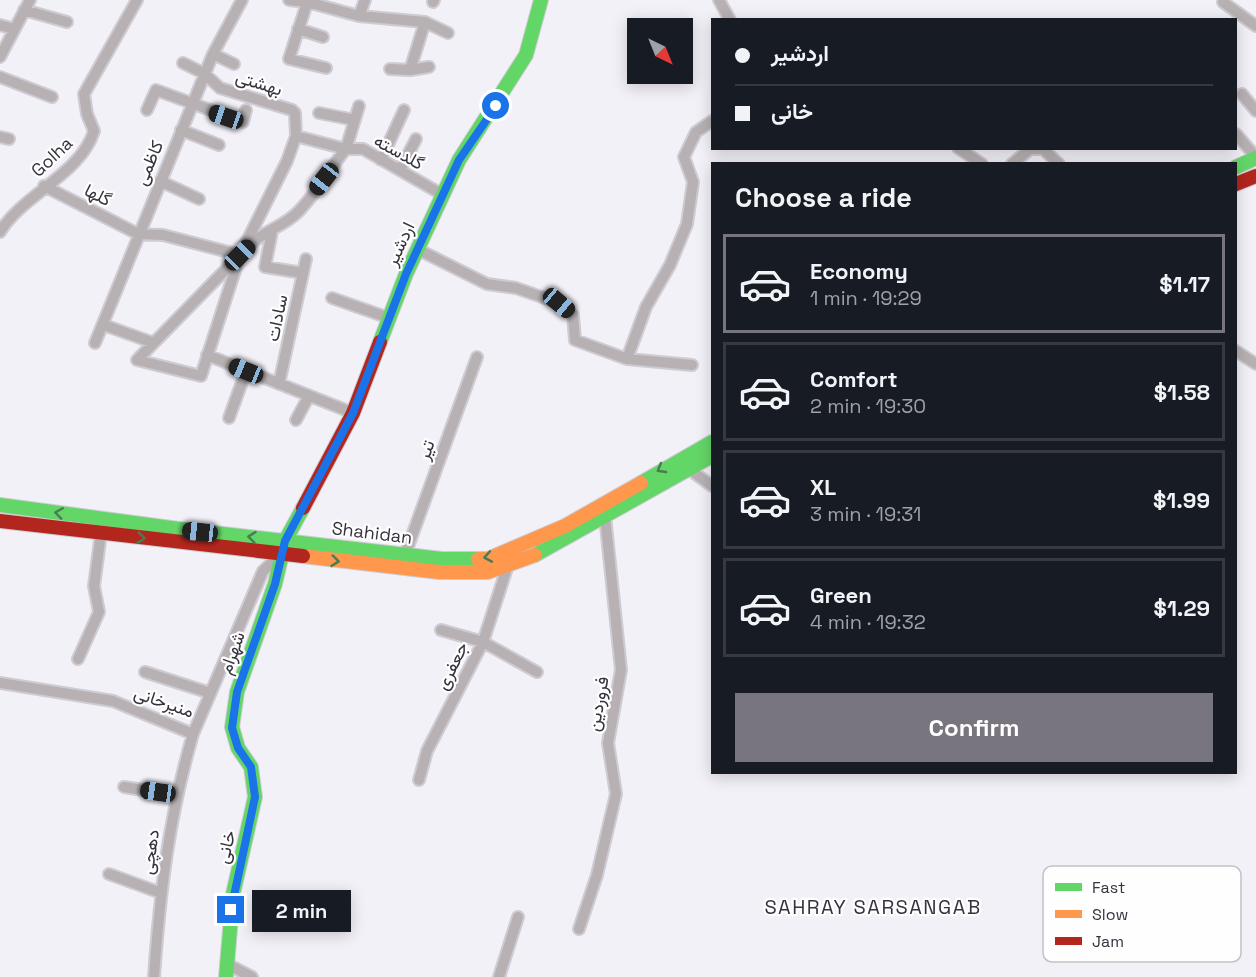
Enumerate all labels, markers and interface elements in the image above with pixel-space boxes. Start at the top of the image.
north arrow [627,18,693,84]
map controls [627,18,693,84]
text: اردشیر [771,39,829,67]
street label: بهشتی [233,65,285,100]
route start [482,92,509,119]
text: خانی [771,97,813,125]
car [206,103,246,131]
street label: گلدسته [370,128,428,175]
street label: Golha [26,132,77,182]
street label: کاظمی [129,137,168,189]
car [306,159,342,199]
street label: گلها [81,178,116,211]
text: Choose a ride [735,180,912,215]
street label: اردشیر [379,218,420,270]
car [221,236,259,274]
icon: car [738,257,792,311]
text: Economy [810,257,908,285]
text: $1.17 [1159,270,1210,298]
car [539,285,579,321]
text: 1 min · 19:29 [810,285,922,311]
street label: سادات [260,292,293,343]
car [226,356,266,386]
icon: car [738,365,792,419]
text: Comfort [810,365,898,393]
text: $1.58 [1154,378,1210,406]
text: 2 min · 19:30 [810,393,926,419]
street label: تیر [411,437,440,464]
one-way arrow [657,462,667,474]
icon: car [738,473,792,527]
text: XL [810,473,836,501]
text: $1.99 [1153,486,1210,514]
text: 3 min · 19:31 [810,501,921,527]
one-way arrow [54,508,64,520]
street label: Shahidan [331,516,414,549]
car [181,521,219,543]
one-way arrow [137,532,146,544]
one-way arrow [248,532,257,544]
one-way arrow [483,550,493,563]
one-way arrow [331,554,340,567]
icon: car [738,581,792,635]
text: Green [810,581,872,609]
text: $1.29 [1154,594,1210,622]
text: 4 min · 19:32 [810,609,926,635]
street label: شهرام [213,628,251,678]
street label: جعفری [430,638,473,694]
street label: فروردین [581,675,614,733]
street label: منیرخانی [131,681,197,722]
button: Confirm [735,693,1213,762]
car [139,781,177,803]
street label: دهچی [135,828,165,876]
street label: خانی [211,828,240,866]
legend [1043,866,1241,962]
text: Fast [1092,877,1125,898]
callout: 2 min [252,889,351,931]
district label: SAHRAY SARSANGAB [764,894,982,920]
route end [217,896,244,923]
text: 2 min [276,898,327,924]
text: Slow [1092,904,1128,925]
text: Jam [1092,931,1124,952]

